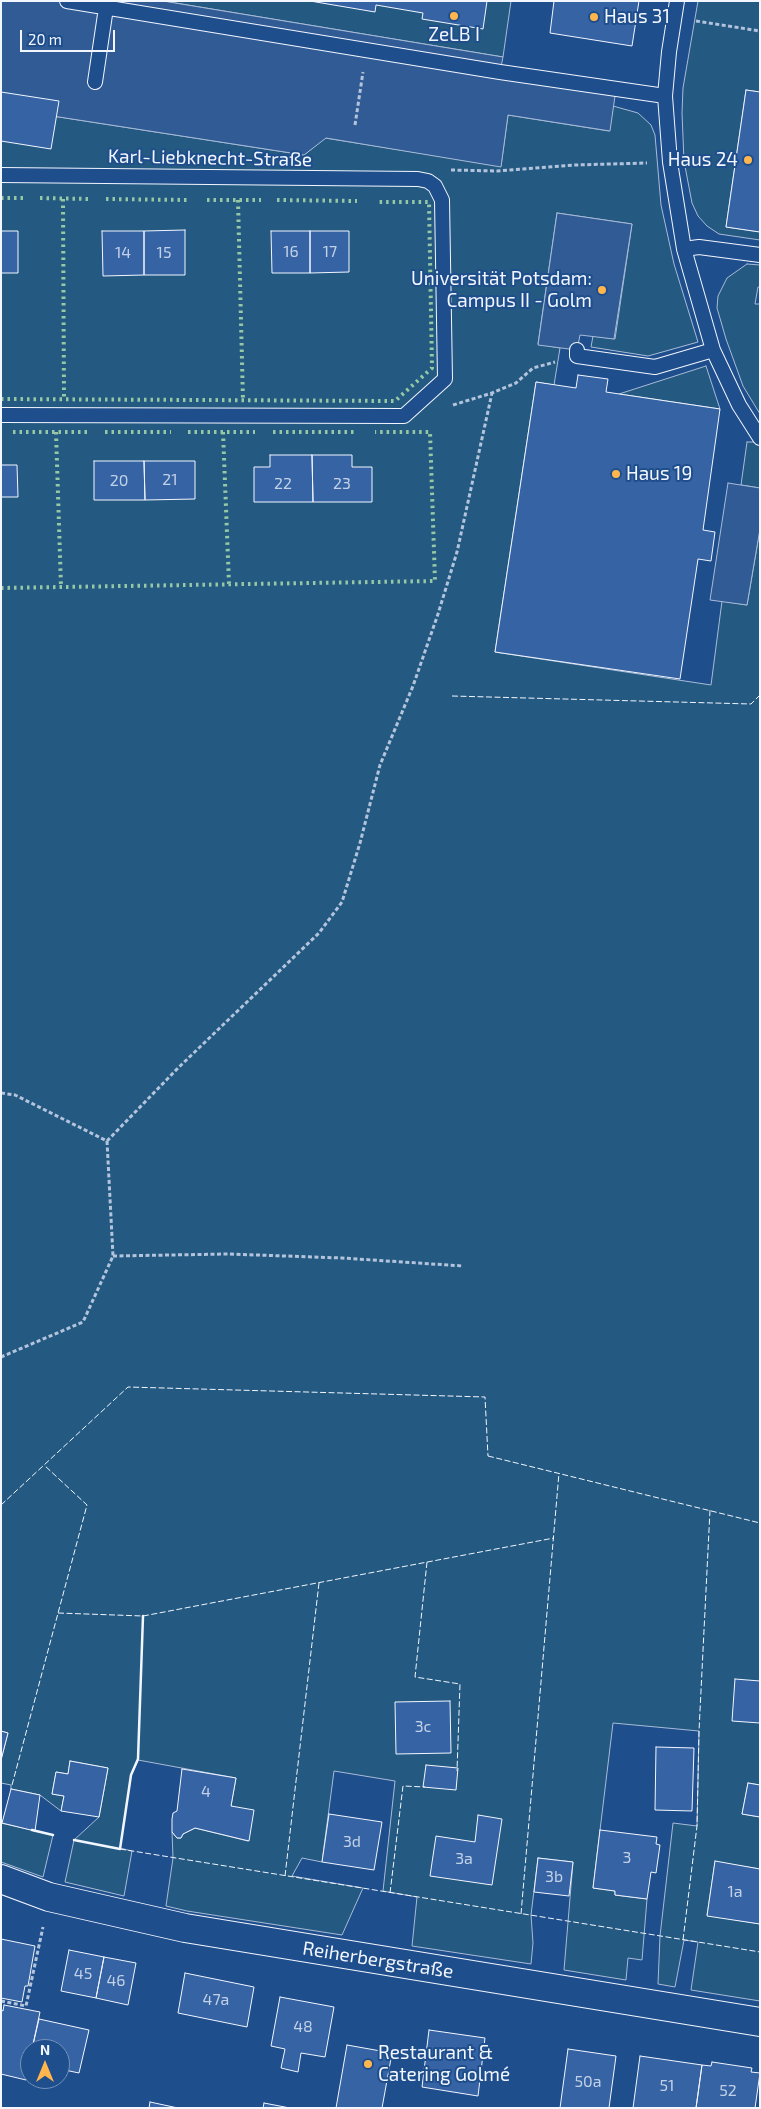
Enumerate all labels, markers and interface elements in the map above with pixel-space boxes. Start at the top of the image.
place label: Haus 31 [604,6,670,28]
marker: ZeLB I [448,10,460,22]
marker: Haus 31 [588,11,600,23]
scale bar [22,20,118,52]
place label: ZeLB I [428,24,480,46]
text: 20 m [28,30,62,48]
street label: Karl-Liebknecht-Straße [108,145,312,171]
place label: Haus 24 [668,149,738,171]
marker: Haus 24 [742,154,754,166]
house number: 16 [283,242,299,262]
house number: 17 [323,242,337,262]
house number: 14 [115,243,131,263]
house number: 15 [157,243,171,263]
place label: Universität Potsdam: Campus II - Golm [411,268,592,312]
marker: Universität Potsdam: Campus II - Golm [596,284,608,296]
place label: Haus 19 [626,463,692,485]
marker: Haus 19 [610,468,622,480]
house number: 21 [162,470,178,490]
house number: 20 [110,471,128,491]
house number: 22 [274,474,292,494]
house number: 23 [333,474,351,494]
house number: 3c [415,1717,431,1737]
house number: 4 [201,1782,211,1802]
house number: 3d [343,1832,361,1852]
house number: 3 [623,1848,631,1868]
house number: 3a [455,1849,473,1869]
house number: 3b [545,1867,563,1887]
house number: 1a [727,1882,743,1902]
street label: Reiherbergstraße [301,1937,455,1983]
house number: 45 [74,1964,92,1984]
house number: 46 [107,1971,125,1991]
house number: 47a [203,1990,229,2010]
house number: 48 [293,2017,313,2037]
north arrow [20,2039,70,2089]
text: N [40,2041,50,2058]
place label: Restaurant & Catering Golmé [378,2042,510,2086]
marker: Restaurant & Catering Golmé [362,2058,374,2070]
house number: 50a [574,2072,602,2092]
house number: 51 [660,2076,674,2096]
house number: 52 [719,2081,737,2101]

